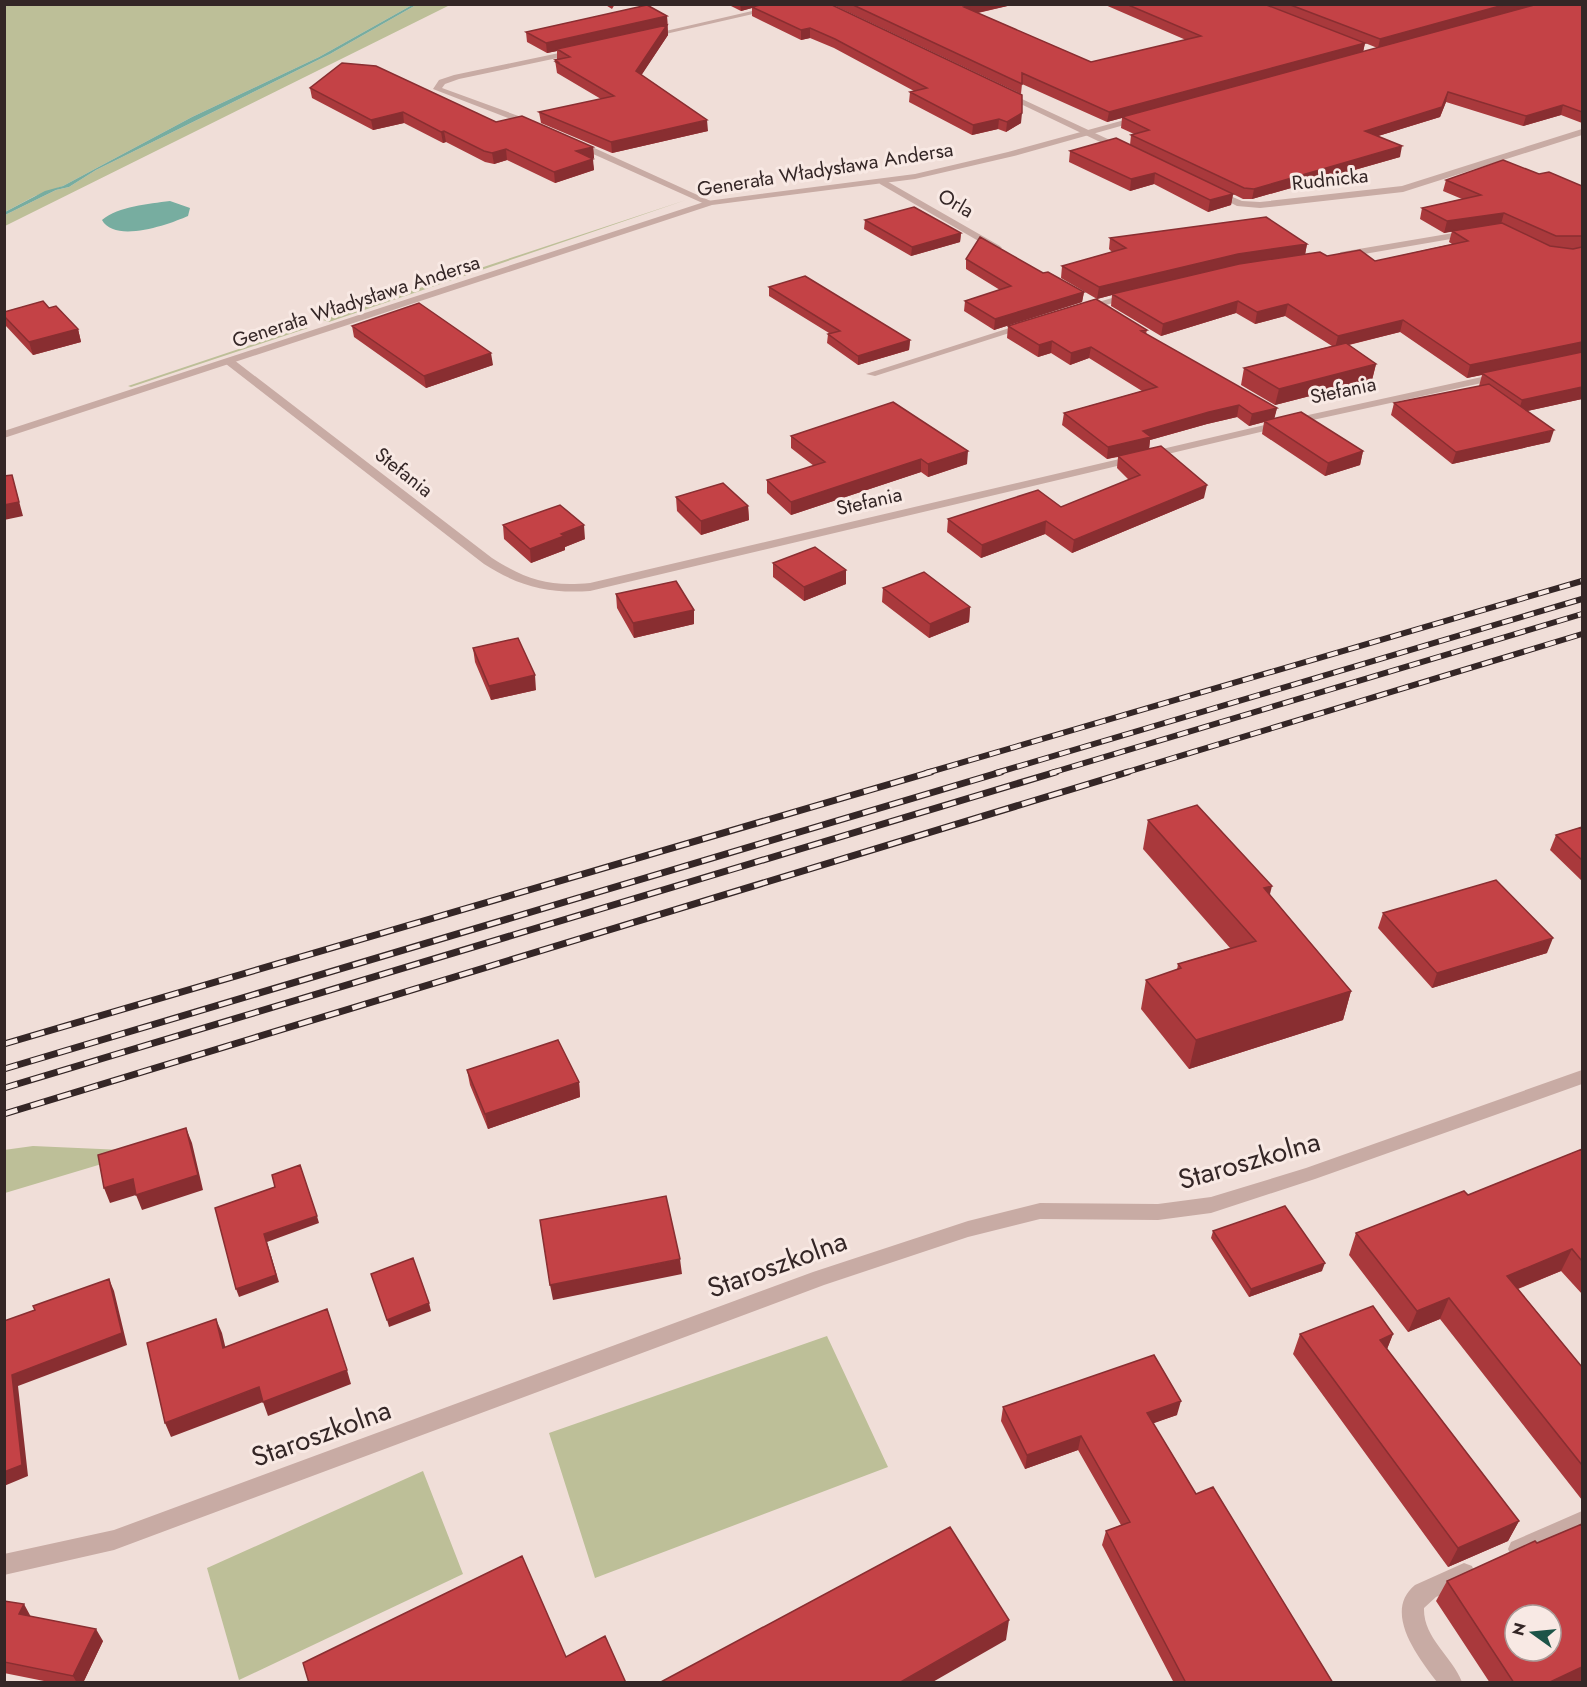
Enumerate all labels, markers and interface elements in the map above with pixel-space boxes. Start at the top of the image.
street label: Generała Władysława Andersa [695,135,955,204]
street label: Rudnicka [1290,161,1370,198]
street label: Orla [933,182,979,225]
street label: Generała Władysława Andersa [229,248,484,355]
street label: Stefania [1307,369,1379,412]
street label: Stefania [368,440,439,504]
street label: Stefania [833,480,905,523]
street label: Staroszkolna [1173,1121,1325,1200]
street label: Staroszkolna [702,1220,853,1309]
street label: Staroszkolna [246,1389,397,1478]
north arrow [1503,1603,1563,1663]
text: N [1506,1620,1532,1638]

